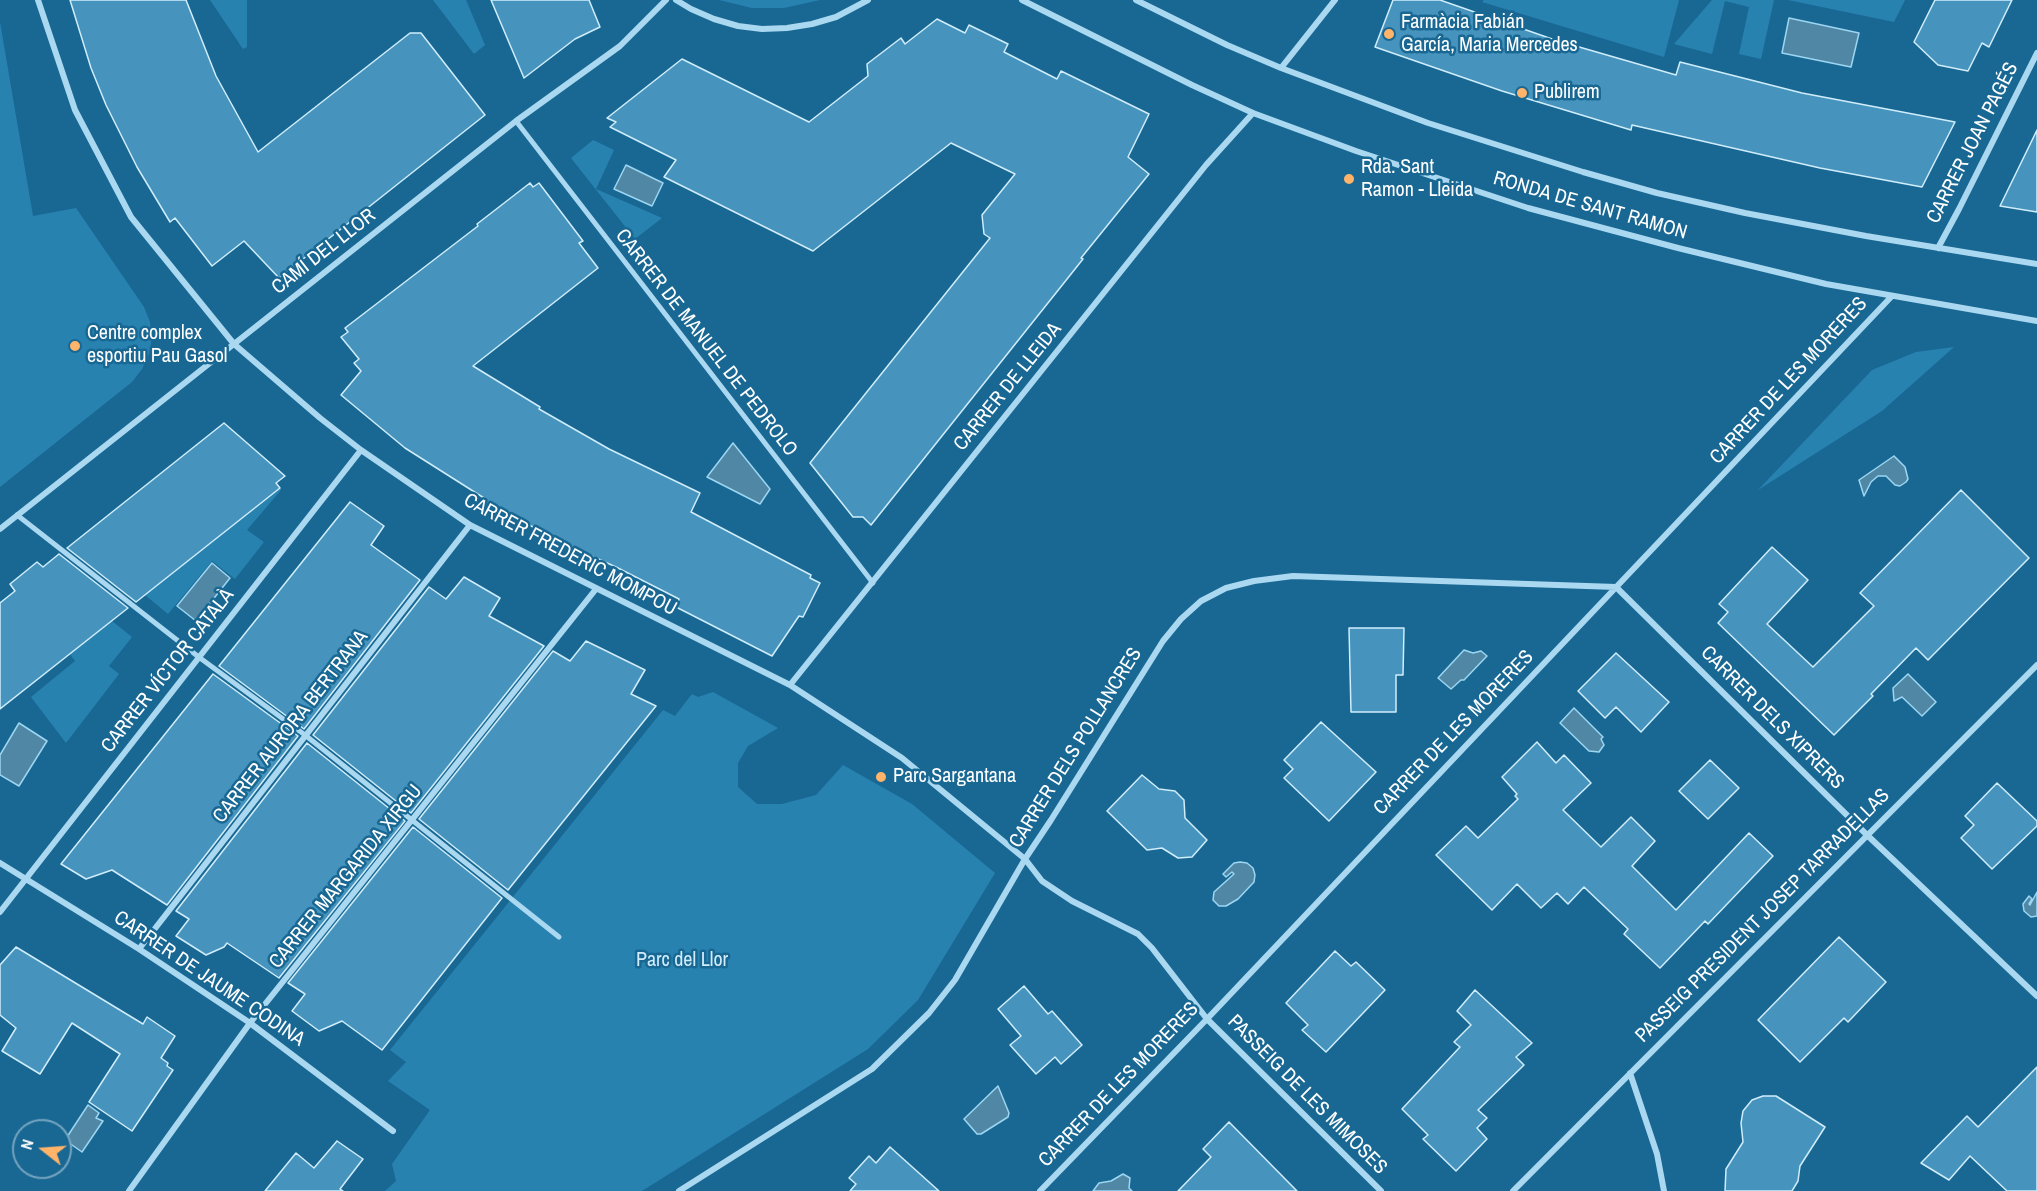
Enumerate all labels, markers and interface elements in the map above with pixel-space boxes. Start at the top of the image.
place label: Farmàcia Fabián García, Maria Mercedes [1401,11,1578,58]
marker: Farmàcia Fabián García, Maria Mercedes [1382,27,1396,41]
street label: CARRER JOAN PAGÉS [1922,59,2024,227]
place label: Publirem [1534,81,1600,105]
marker: Publirem [1515,86,1529,100]
place label: Rda. Sant Ramon - Lleida [1361,156,1473,203]
street label: RONDA DE SANT RAMON [1490,167,1690,245]
marker: Rda. Sant Ramon - Lleida [1342,172,1356,186]
street label: CAMÍ DEL LLOR [267,204,381,300]
street label: CARRER DE MANUEL DE PEDROLO [610,225,802,461]
street label: CARRER DE LES MORERES [1705,293,1873,469]
street label: CARRER DE LLEIDA [949,318,1067,456]
place label: Centre complex esportiu Pau Gasol [87,322,227,369]
marker: Centre complex esportiu Pau Gasol [68,339,82,353]
street label: CARRER FREDERIC MOMPOU [459,489,681,621]
street label: CARRER VÍCTOR CATALÀ [97,584,239,758]
street label: CARRER AURORA BERTRANA [208,626,374,828]
street label: CARRER DELS XIPRERS [1695,641,1849,795]
street label: CARRER DELS POLLANCRES [1004,643,1148,853]
street label: CARRER DE LES MORERES [1369,646,1539,820]
place label: Parc Sargantana [893,765,1016,789]
marker: Parc Sargantana [874,770,888,784]
street label: CARRER MARGARIDA XIRGU [264,780,428,974]
street label: PASSEIG PRESIDENT JOSEP TARRADELLAS [1631,784,1895,1048]
street label: CARRER DE JAUME CODINA [109,906,309,1052]
park label: Parc del Llor [636,949,728,973]
street label: CARRER DE LES MORERES [1034,998,1204,1172]
street label: PASSEIG DE LES MIMOSES [1222,1010,1392,1180]
north arrow [12,1119,72,1179]
text: N [15,1137,39,1152]

